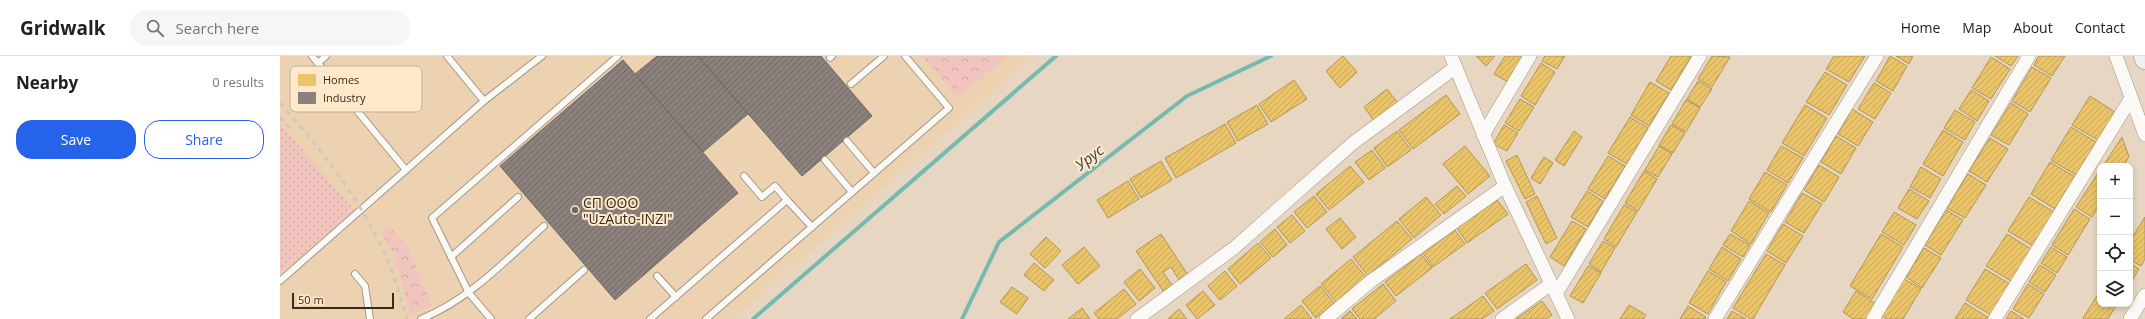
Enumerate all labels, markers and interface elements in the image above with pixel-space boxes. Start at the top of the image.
search box [130,10,410,46]
text: Gridwalk [20,15,106,41]
icon: search [144,17,166,39]
text: Search here [176,18,259,38]
text: Home [1901,18,1940,37]
text: Map [1962,18,1991,37]
text: About [2013,18,2053,37]
text: Contact [2075,18,2125,37]
legend [290,66,422,112]
text: Nearby [16,71,78,94]
text: Homes [323,72,359,87]
text: 0 results [212,73,264,91]
text: Industry [323,90,366,105]
button: Save [16,120,136,159]
button: Share [144,120,264,159]
water label: Урус [1070,139,1108,175]
map controls [2097,163,2133,307]
button: + [2097,163,2133,199]
place label: СП ООО "UzAuto-INZI" [583,193,673,228]
button: − [2097,199,2133,235]
marker: СП ООО "UzAuto-INZI" [570,205,580,215]
button: locate [2097,235,2133,271]
button: layers [2097,271,2133,307]
scale bar [292,291,394,310]
text: 50 m [298,292,324,307]

